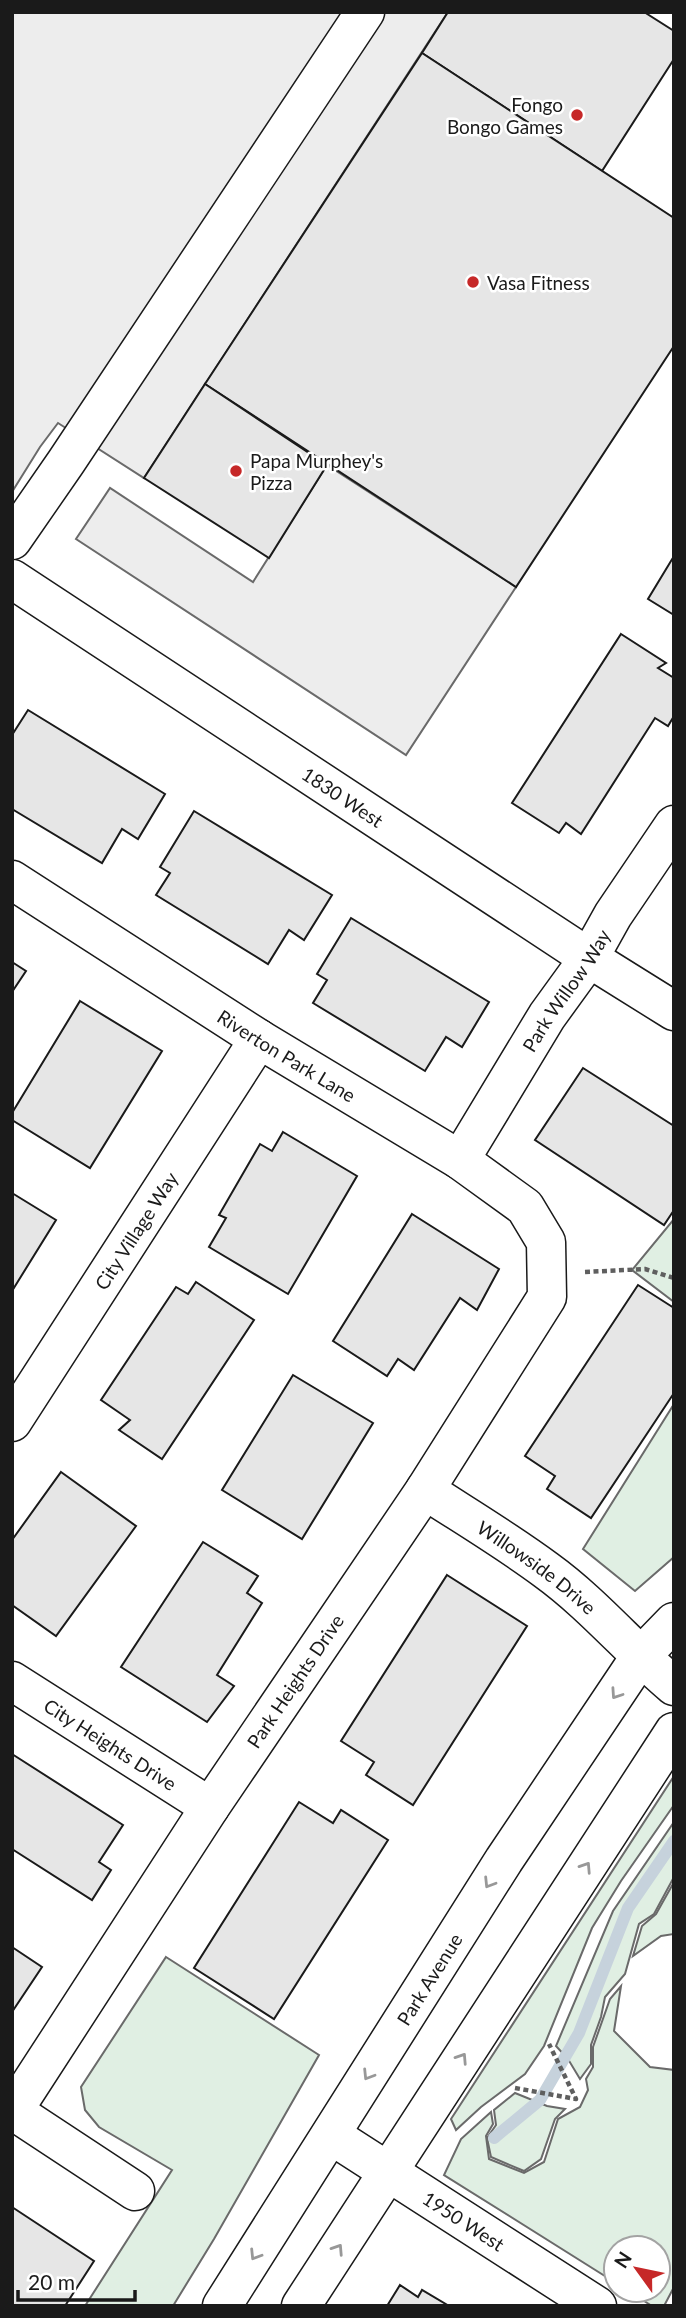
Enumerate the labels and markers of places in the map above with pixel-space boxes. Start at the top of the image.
place label: Fongo Bongo Games [447,93,563,138]
marker: Fongo Bongo Games [569,107,585,123]
place label: Vasa Fitness [487,271,590,294]
marker: Vasa Fitness [465,274,481,290]
place label: Papa Murphey's Pizza [250,449,383,494]
marker: Papa Murphey's Pizza [228,463,244,479]

